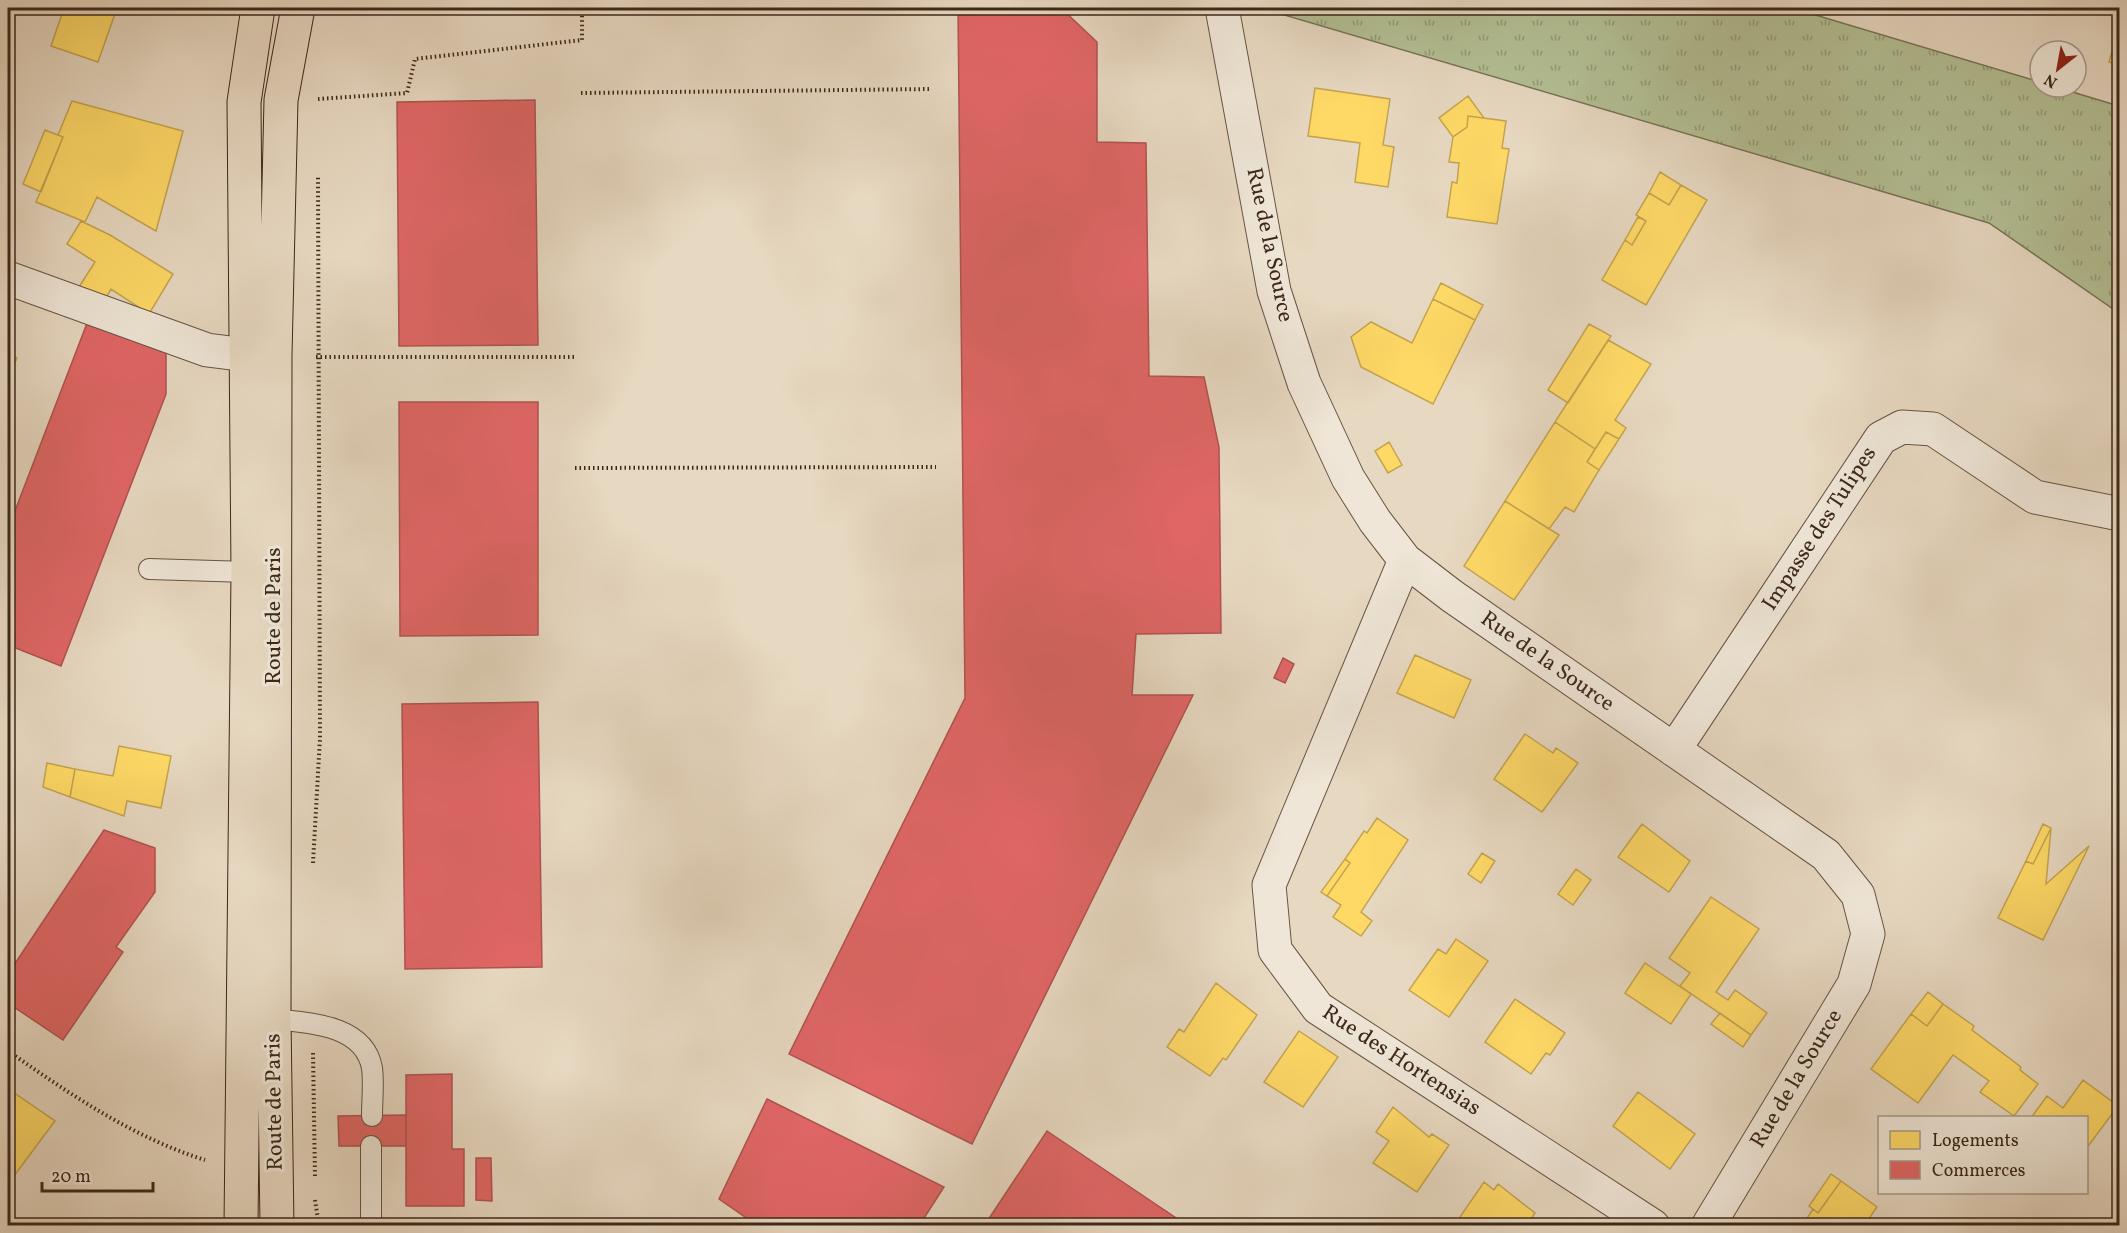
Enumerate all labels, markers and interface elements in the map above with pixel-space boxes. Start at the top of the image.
north arrow [2028,39,2088,99]
text: N [2040,68,2062,93]
street label: Rue de la Source [1237,165,1301,325]
street label: Impasse des Tulipes [1755,441,1885,617]
street label: Route de Paris [259,547,290,685]
street label: Rue de la Source [1474,604,1620,720]
street label: Rue des Hortensias [1315,998,1487,1124]
street label: Rue de la Source [1743,1004,1851,1154]
street label: Route de Paris [258,1033,292,1171]
legend [1878,1116,2088,1194]
text: Logements [1932,1129,2019,1154]
scale bar [42,1155,153,1193]
text: Commerces [1932,1159,2026,1184]
text: 20 m [51,1165,91,1190]

